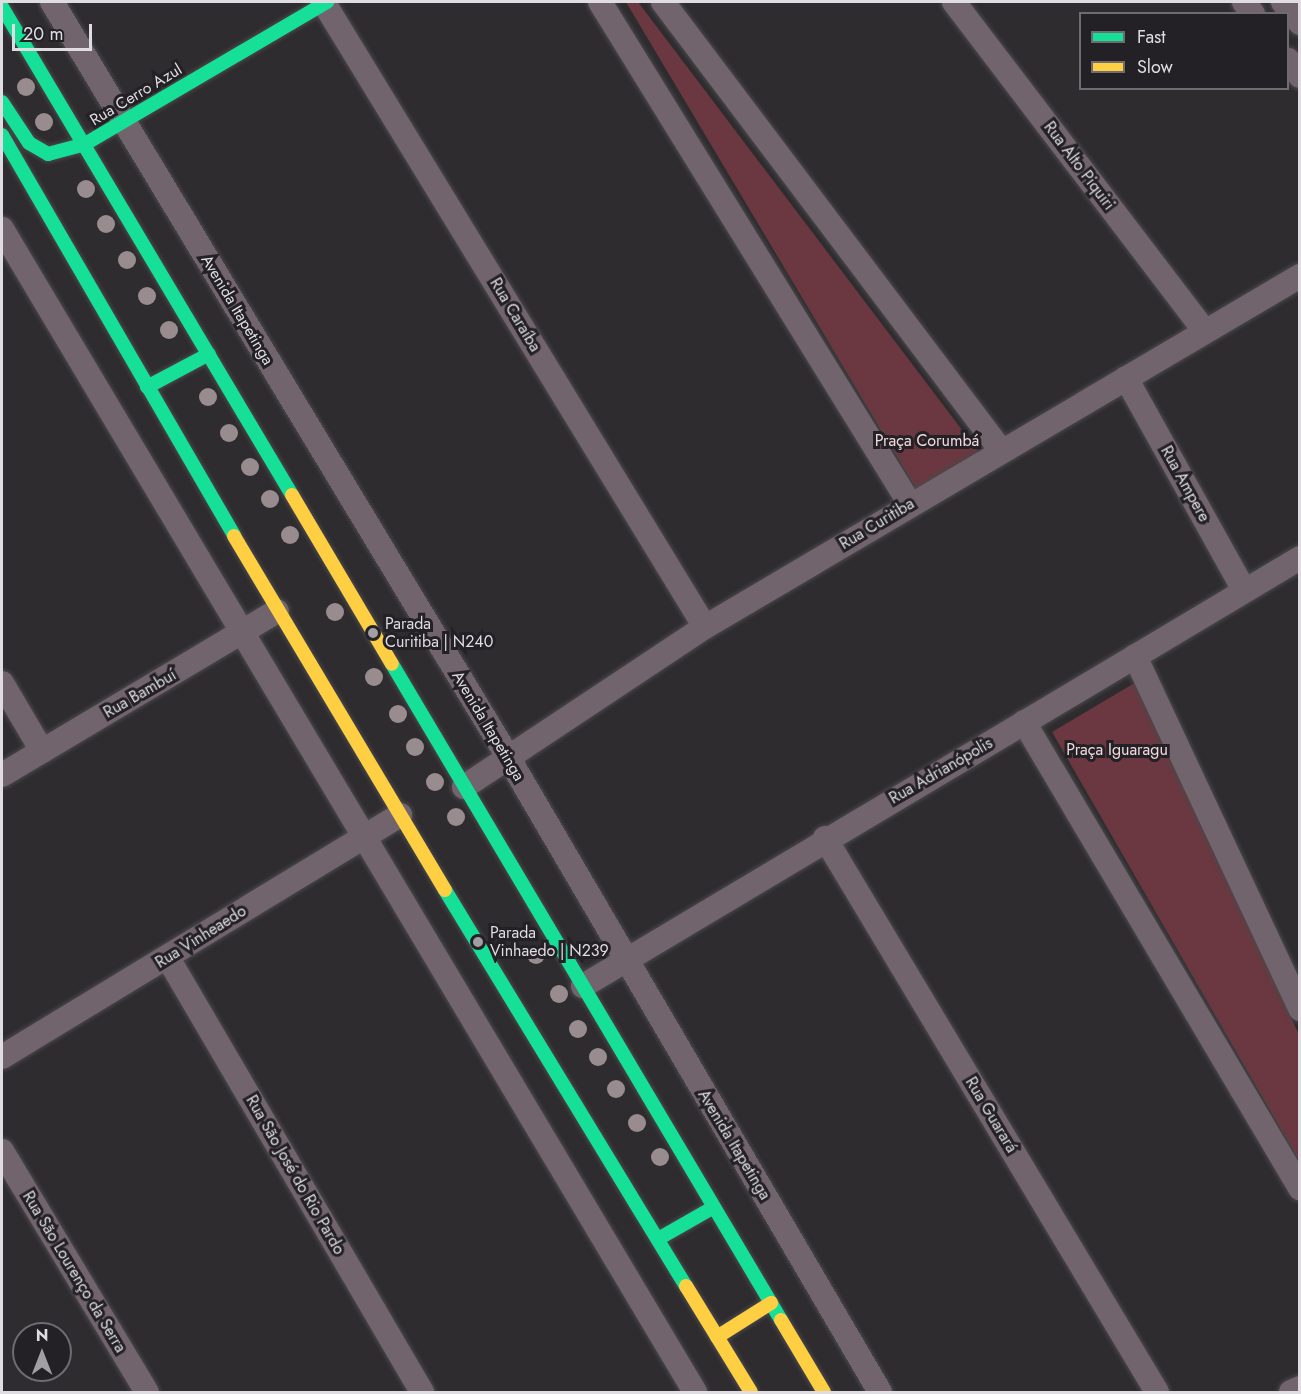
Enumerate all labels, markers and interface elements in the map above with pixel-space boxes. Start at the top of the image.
scale bar [15,12,94,50]
legend [1079,12,1289,90]
text: 20 m [23,21,63,47]
text: Fast [1137,24,1166,50]
text: Slow [1137,54,1173,80]
street label: Rua Cerro Azul [86,60,186,130]
street label: Rua Alto Piquiri [1040,118,1118,214]
street label: Avenida Itapetinga [197,251,277,369]
street label: Rua Caraíba [485,275,545,355]
park label: Praça Corumbá [875,431,979,451]
street label: Rua Ampere [1156,443,1214,525]
street label: Rua Curitiba [836,494,918,554]
place label: Parada Curitiba | N240 [385,614,493,652]
marker: Parada Curitiba | N240 [366,626,380,640]
street label: Rua Bambuí [100,666,180,722]
street label: Avenida Itapetinga [448,667,528,785]
street label: Rua Adrianópolis [886,734,996,808]
park label: Praça Iguaragu [1066,740,1168,760]
street label: Rua Vinheaedo [152,901,250,973]
place label: Parada Vinhaedo | N239 [490,923,609,961]
marker: Parada Vinhaedo | N239 [471,935,485,949]
street label: Rua Guarará [961,1074,1021,1156]
street label: Avenida Itapetinga [694,1086,774,1204]
street label: Rua São José do Rio Pardo [242,1092,348,1258]
street label: Rua São Lourenço da Serra [18,1188,130,1356]
north arrow [12,1322,72,1382]
text: N [36,1324,48,1347]

